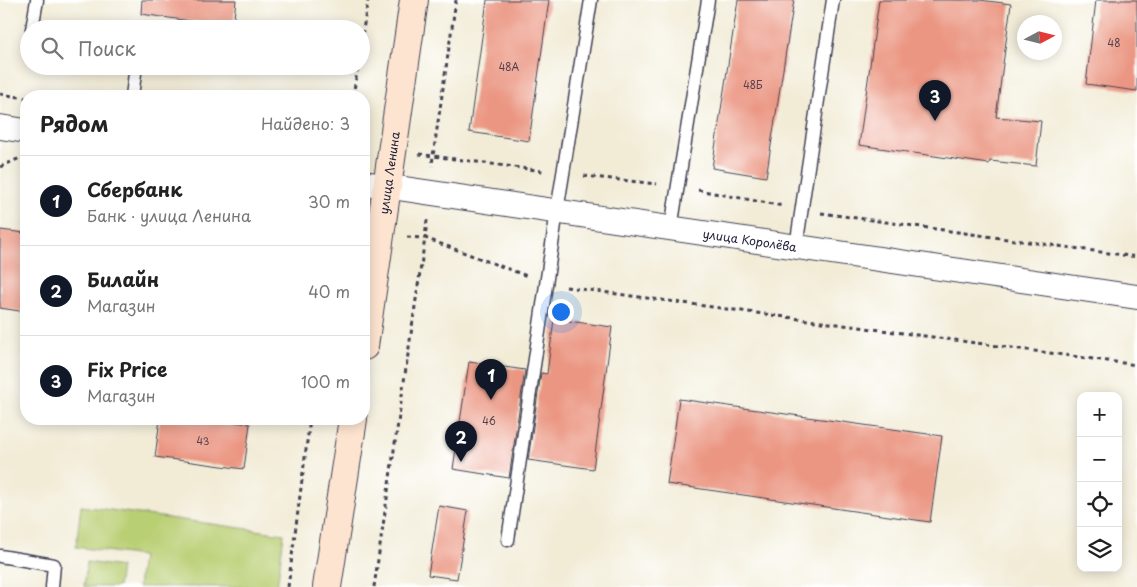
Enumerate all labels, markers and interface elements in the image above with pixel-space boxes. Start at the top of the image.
north arrow [1017,15,1062,60]
search box [20,20,370,75]
icon: search [38,34,66,62]
text: Поиск [78,34,136,62]
house number: 48 [1108,35,1120,50]
house number: 48А [499,59,520,74]
house number: 48Б [743,77,763,92]
pin: 3 [919,80,951,121]
text: Рядом [40,107,108,139]
text: Найдено: 3 [261,111,350,135]
street label: улица Ленина [374,130,404,215]
text: Сбербанк [87,175,182,203]
text: 1 [52,189,60,213]
text: 30 m [308,189,350,213]
text: Банк · улица Ленина [87,203,251,227]
street label: улица Королёва [702,224,799,256]
text: Билайн [87,265,159,293]
text: 2 [50,279,62,303]
text: 40 m [308,279,350,303]
text: Магазин [87,293,156,317]
your location [548,299,574,325]
text: Fix Price [87,355,167,383]
pin: 1 [475,359,507,400]
text: 3 [51,369,61,393]
text: 100 m [301,369,350,393]
text: Магазин [87,383,156,407]
map controls [1077,392,1122,572]
button: + [1077,392,1122,437]
house number: 46 [482,413,496,428]
pin: 2 [445,421,477,462]
house number: 43 [197,433,210,448]
button: − [1077,437,1122,482]
button: locate [1077,482,1122,527]
button: layers [1077,527,1122,572]

